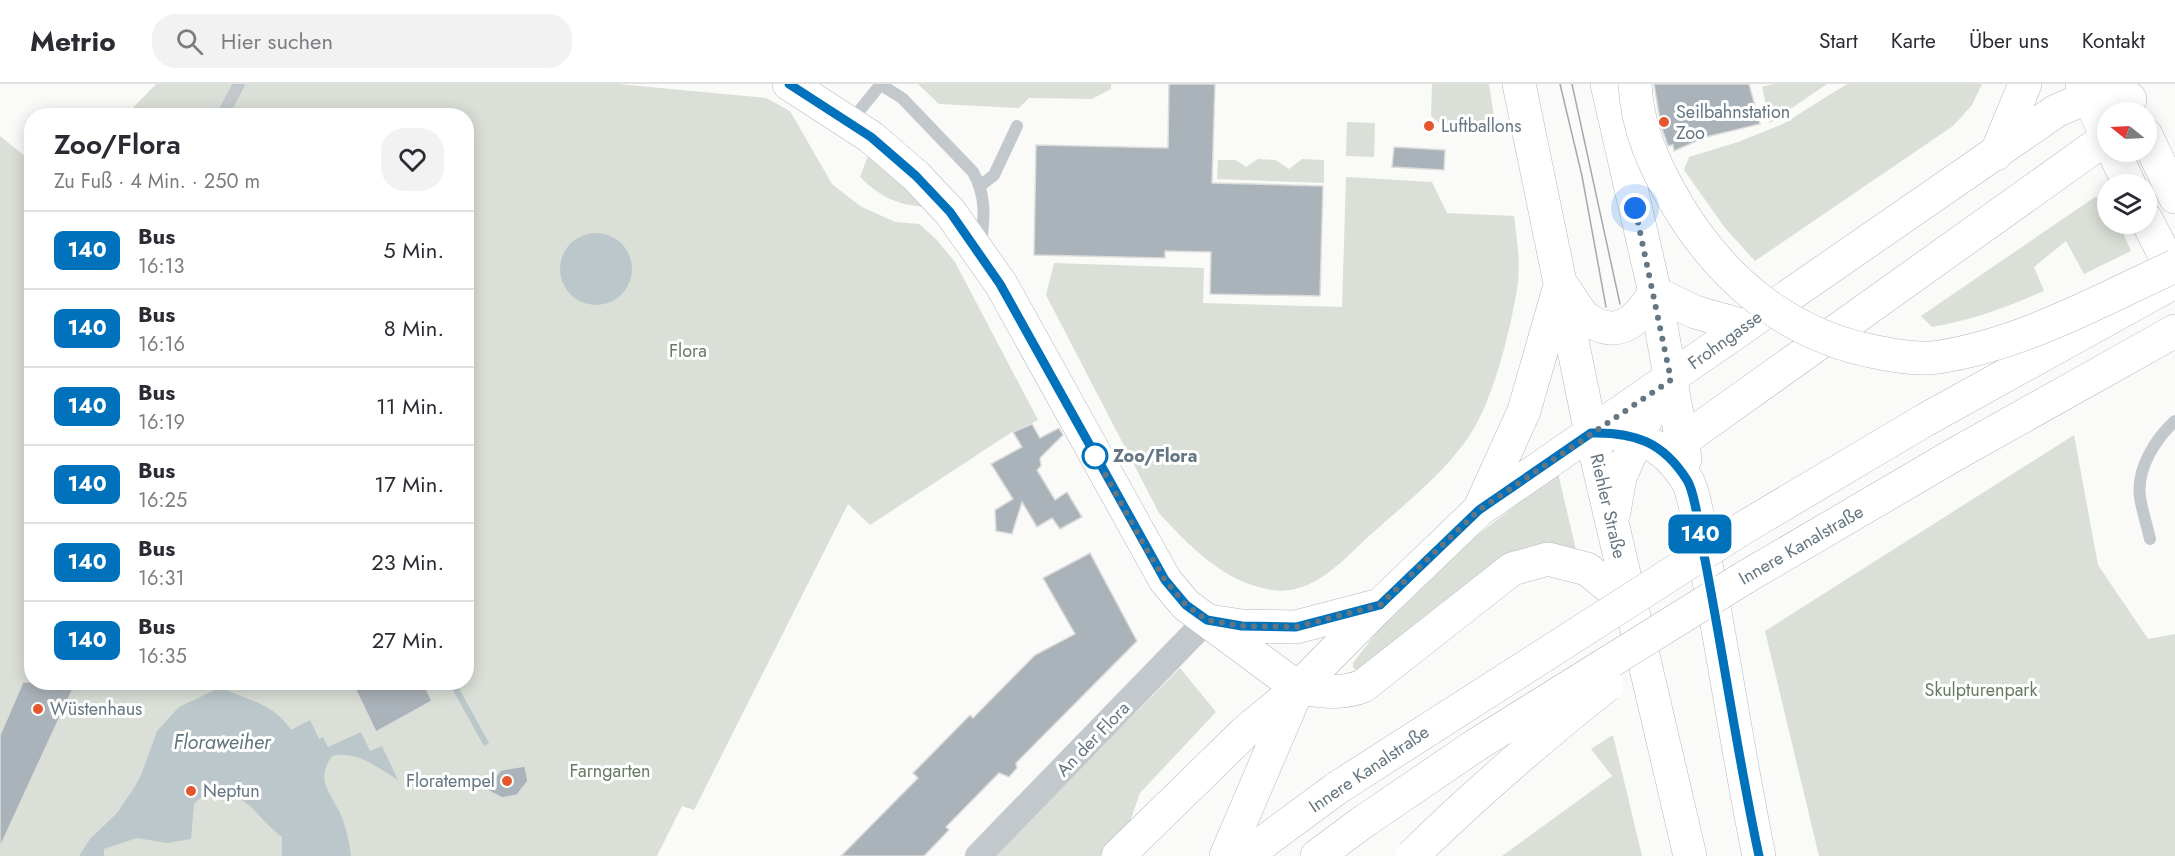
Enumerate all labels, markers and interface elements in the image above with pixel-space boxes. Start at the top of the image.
search box [152,14,572,68]
text: Metrio [30,21,116,62]
icon: search [173,25,206,58]
text: Hier suchen [221,25,333,57]
text: Start [1819,26,1858,56]
text: Karte [1891,26,1936,56]
text: Über uns [1969,26,2049,56]
text: Kontakt [2082,26,2145,56]
place label: Seilbahnstation Zoo [1676,99,1790,146]
north arrow [2097,102,2157,162]
map controls [2097,102,2157,234]
place label: Luftballons [1441,113,1521,139]
marker: Seilbahnstation Zoo [1657,115,1671,129]
marker: Luftballons [1422,119,1436,133]
text: Zoo/Flora [54,124,181,165]
button: heart [381,128,444,191]
text: Zu Fuß · 4 Min. · 250 m [54,167,260,196]
button: layers [2097,174,2157,234]
your location [1620,193,1650,223]
text: Bus [138,220,175,252]
text: 5 Min. [383,234,444,266]
text: 140 [67,235,107,265]
text: 16:13 [138,252,184,281]
text: Bus [138,298,175,330]
street label: Frohngasse [1683,304,1767,376]
text: 8 Min. [384,312,444,344]
text: 140 [67,313,107,343]
text: 16:16 [138,330,185,359]
park label: Flora [669,338,707,364]
text: Bus [138,376,175,408]
text: 11 Min. [376,390,444,422]
text: 140 [67,391,107,421]
text: 16:19 [138,408,185,437]
marker: Zoo/Flora [1082,443,1108,469]
place label: Zoo/Flora [1113,443,1197,469]
street label: Riehler Straße [1583,451,1633,561]
text: Bus [138,454,175,486]
text: 17 Min. [374,468,444,500]
text: 140 [67,469,107,499]
text: 16:25 [138,486,187,515]
street label: Innere Kanalstraße [1734,499,1868,591]
line badge: 140 [1666,514,1734,554]
text: 140 [1680,519,1720,549]
text: Bus [138,532,175,564]
text: 23 Min. [371,546,444,578]
text: 140 [67,547,107,577]
text: 16:31 [138,564,184,593]
text: Bus [138,610,175,642]
text: 27 Min. [372,624,444,656]
text: 140 [67,625,107,655]
text: 16:35 [138,642,187,671]
park label: Skulpturenpark [1925,677,2038,703]
place label: Wüstenhaus [50,696,142,722]
street label: An der Flora [1050,696,1136,782]
marker: Wüstenhaus [31,702,45,716]
street label: Innere Kanalstraße [1304,719,1434,819]
water label: Floraweiher [173,728,272,757]
park label: Farngarten [570,758,650,784]
place label: Floratempel [406,768,495,794]
marker: Floratempel [500,774,514,788]
place label: Neptun [203,778,260,804]
marker: Neptun [184,784,198,798]

